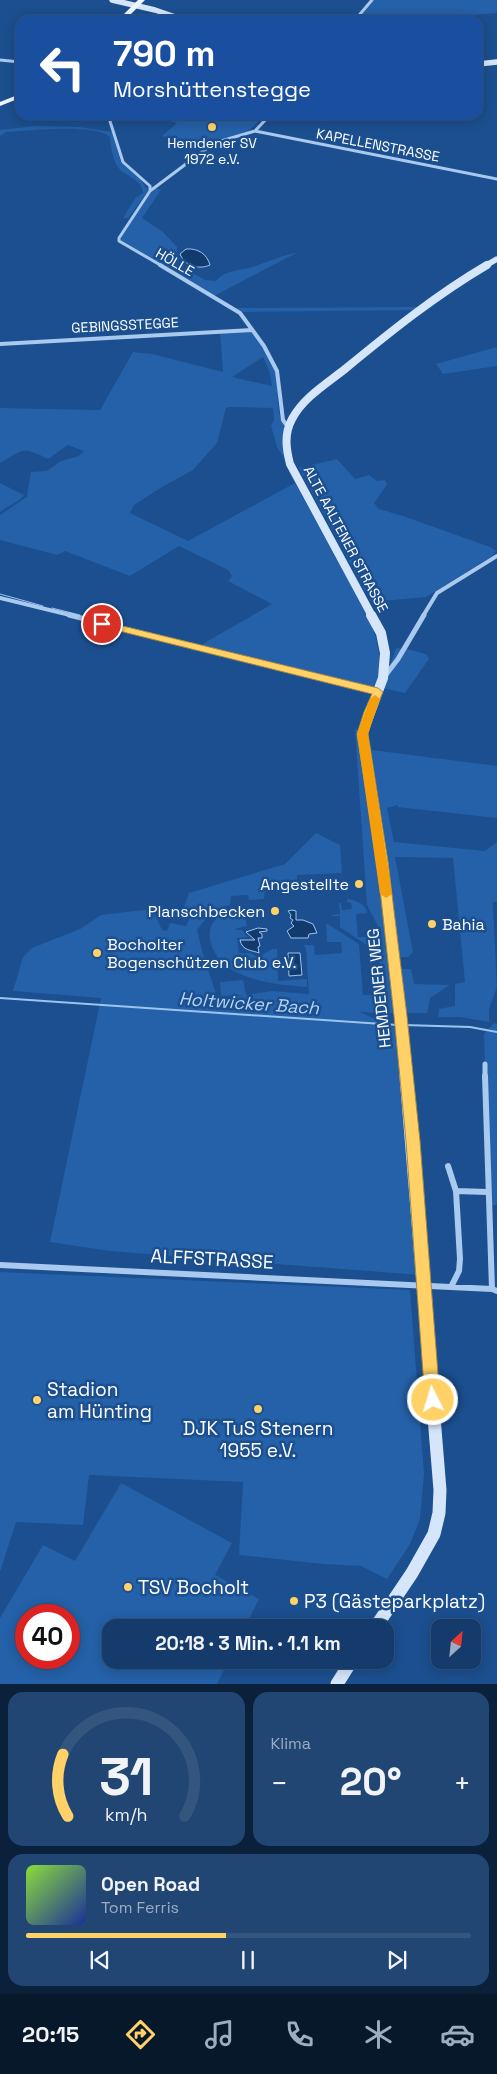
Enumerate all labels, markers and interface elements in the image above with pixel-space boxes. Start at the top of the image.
text: 790 m [113,32,215,76]
icon: left [30,35,95,100]
text: Morshüttenstegge [113,75,311,103]
marker: Hemdener SV 1972 e.V. [206,121,218,133]
street label: KAPELLENSTRASSE [315,124,441,166]
place label: Hemdener SV 1972 e.V. [167,134,257,168]
street label: HÖLLE [152,244,198,280]
street label: GEBINGSSTEGGE [71,313,179,337]
street label: ALTE AALTENER STRASSE [300,463,392,616]
pin [81,603,123,645]
icon: arrive [88,610,116,638]
place label: Angestellte [260,874,349,895]
marker: Angestellte [353,878,365,890]
place label: Planschbecken [148,901,265,922]
marker: Planschbecken [269,905,281,917]
place label: Bahia [442,914,485,935]
marker: Bahia [426,918,438,930]
street label: HEMDENER WEG [362,927,396,1049]
place label: Bocholter Bogenschützen Club e.V. [107,934,297,973]
marker: Bocholter Bogenschützen Club e.V. [91,947,103,959]
water label: Holtwicker Bach [178,987,321,1019]
street label: ALFFSTRASSE [150,1243,274,1275]
position arrow [406,1373,458,1425]
place label: Stadion am Hünting [47,1377,152,1424]
marker: Stadion am Hünting [31,1394,43,1406]
marker: DJK TuS Stenern 1955 e.V. [252,1403,264,1415]
place label: DJK TuS Stenern 1955 e.V. [183,1416,333,1463]
place label: TSV Bocholt [138,1575,249,1600]
marker: TSV Bocholt [122,1581,134,1593]
place label: P3 (Gästeparkplatz) [304,1589,485,1614]
marker: P3 (Gästeparkplatz) [288,1595,300,1607]
speed limit sign: 40 [15,1604,80,1669]
north arrow [431,1619,481,1669]
map controls [431,1619,481,1669]
text: 20:18 · 3 Min. · 1.1 km [155,1631,341,1656]
text: Klima [271,1733,311,1754]
text: 31 [99,1744,153,1810]
text: 20° [340,1758,402,1806]
text: − [271,1765,288,1801]
text: + [454,1765,471,1801]
text: km/h [105,1803,148,1826]
text: Open Road [101,1872,200,1897]
text: Tom Ferris [101,1897,179,1918]
icon: previous [86,1946,114,1974]
icon: pause [234,1946,262,1974]
icon: next [383,1946,411,1974]
icon: directions [123,2017,158,2052]
icon: music [202,2017,237,2052]
icon: phone [282,2017,317,2052]
icon: climate [361,2017,396,2052]
icon: car [440,2017,475,2052]
text: 20:15 [22,2020,79,2048]

